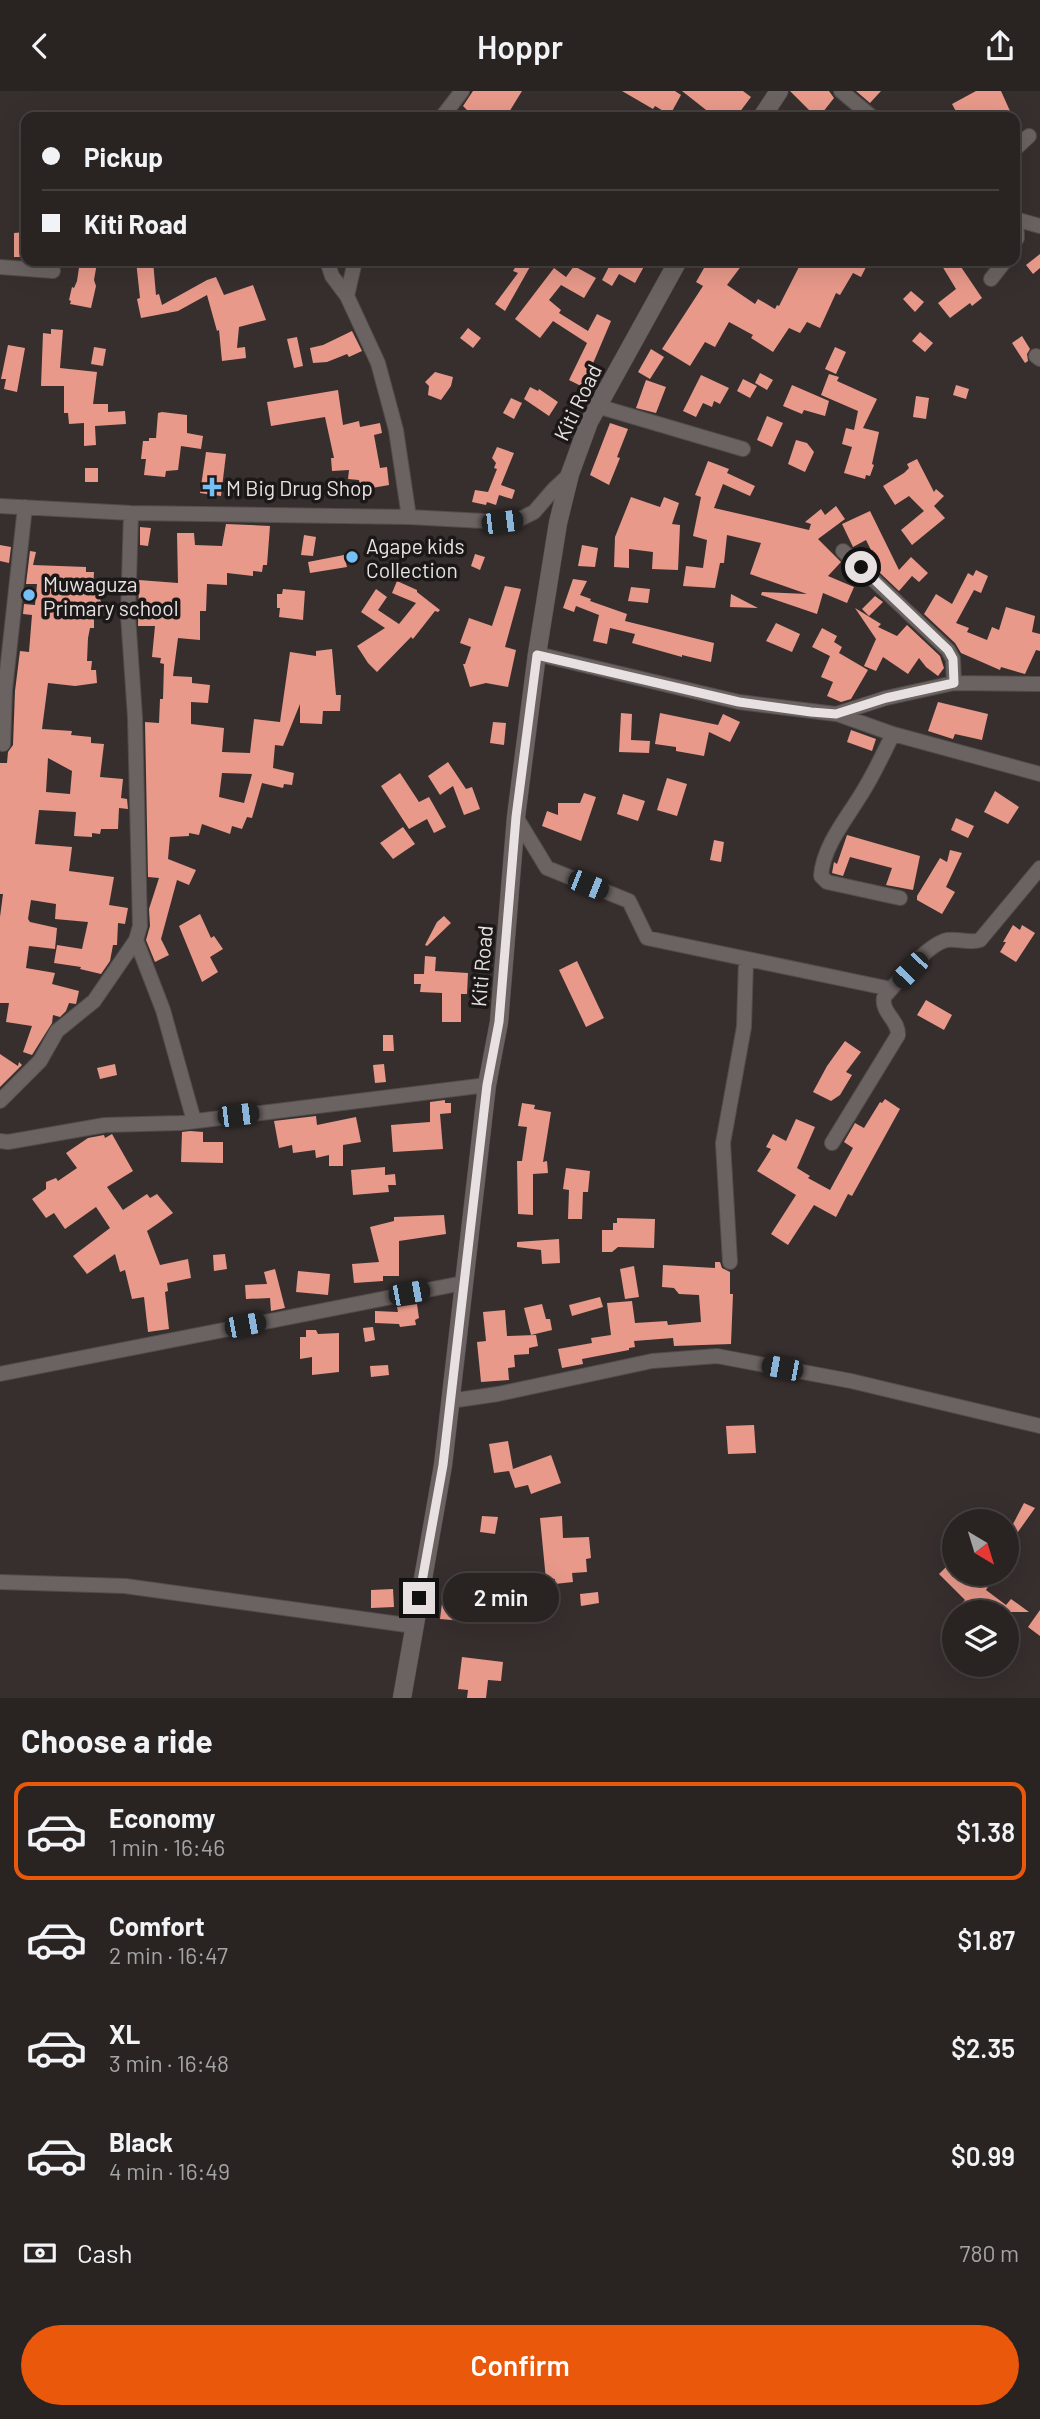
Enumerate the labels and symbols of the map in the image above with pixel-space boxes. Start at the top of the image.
street label: Kiti Road [548,360,606,444]
place label: M Big Drug Shop [226,475,373,500]
marker: M Big Drug Shop [204,479,220,495]
car [480,509,525,535]
place label: Agape kids Collection [366,533,465,582]
marker: Agape kids Collection [344,549,360,565]
route start [845,551,877,583]
place label: Muwaguza Primary school [43,571,179,620]
marker: Muwaguza Primary school [21,587,37,603]
car [565,867,612,903]
street label: Kiti Road [465,924,497,1008]
car [888,948,933,992]
car [216,1102,261,1128]
car [387,1279,432,1307]
car [223,1311,268,1339]
car [760,1354,805,1382]
north arrow [942,1509,1018,1585]
callout: 2 min [444,1573,559,1623]
route end [403,1582,435,1614]

